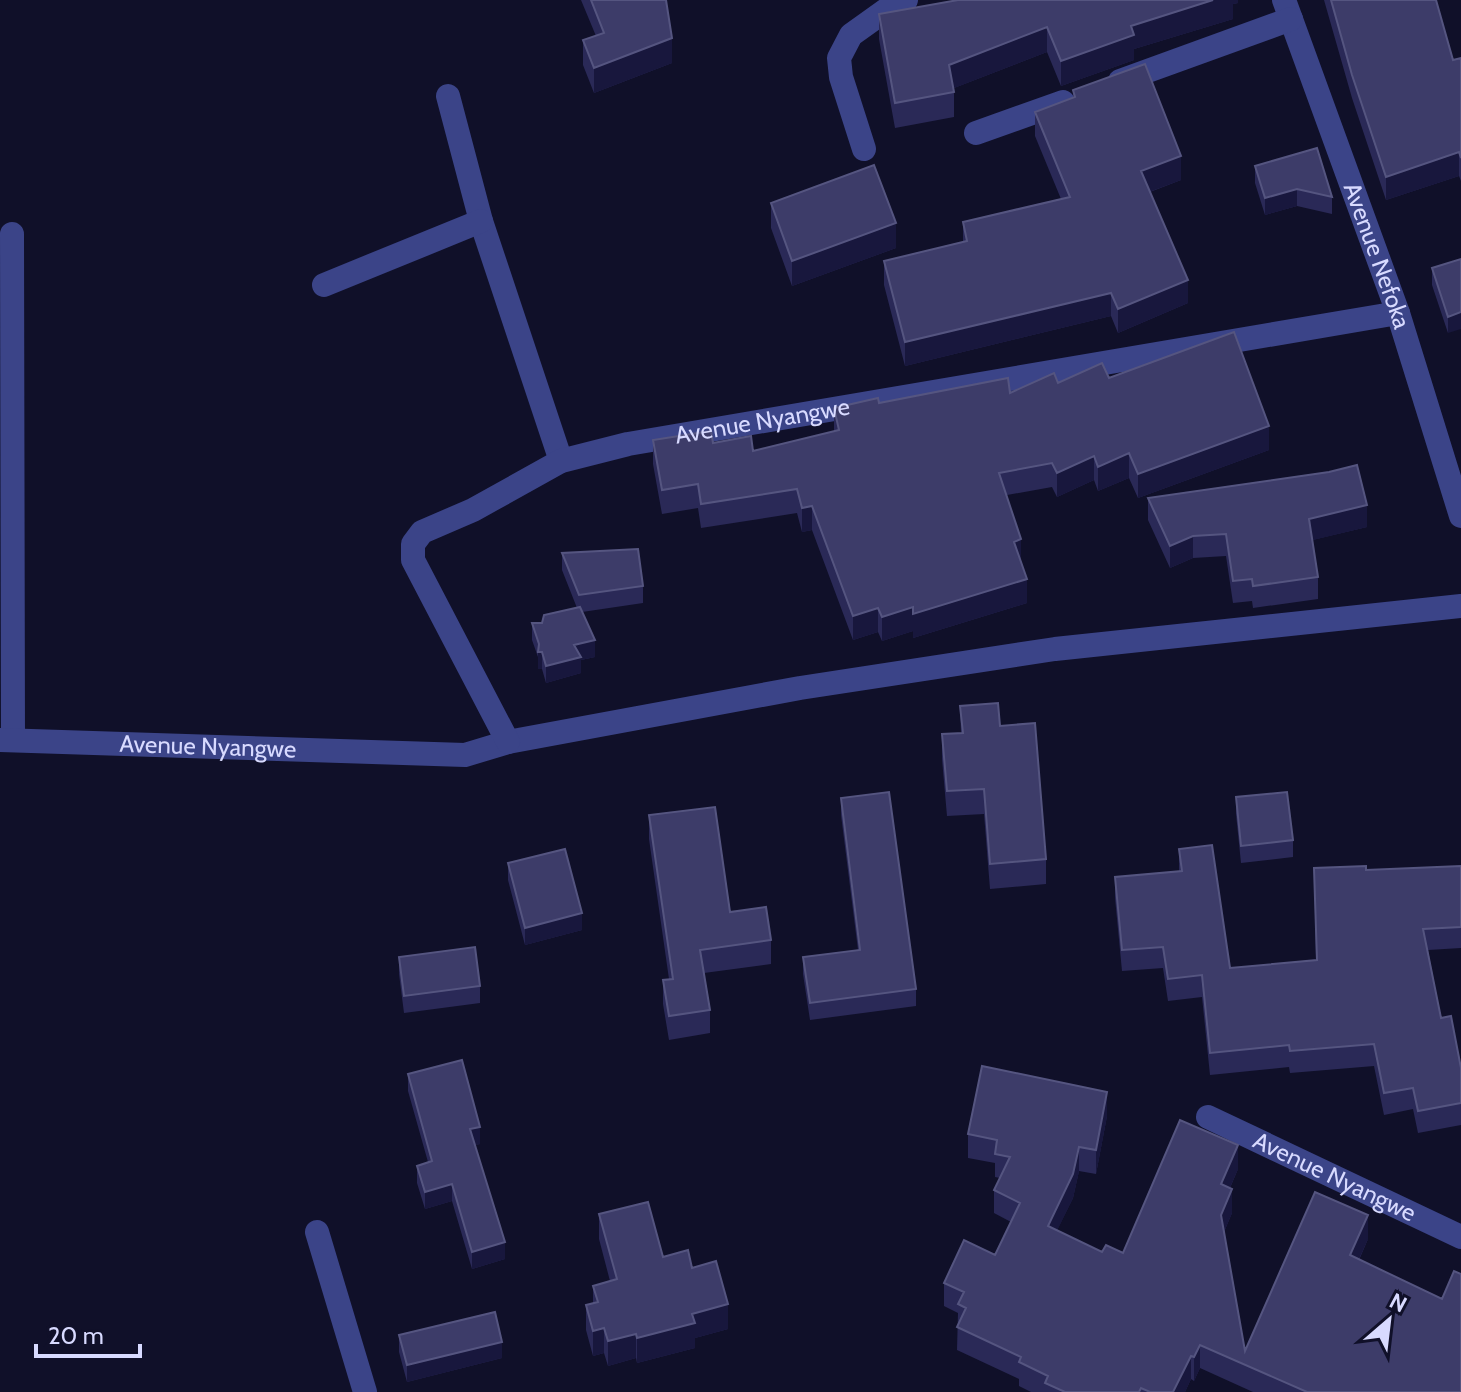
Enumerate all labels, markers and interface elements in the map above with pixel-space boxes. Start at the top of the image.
street label: Avenue Nefoka [1338,178,1417,333]
street label: Avenue Nyangwe [673,392,852,450]
street label: Avenue Nyangwe [119,729,297,764]
street label: Avenue Nyangwe [1249,1126,1421,1228]
north arrow [1349,1280,1429,1360]
text: N [1385,1287,1411,1318]
scale bar [36,1308,140,1358]
text: 20 m [48,1321,104,1350]

